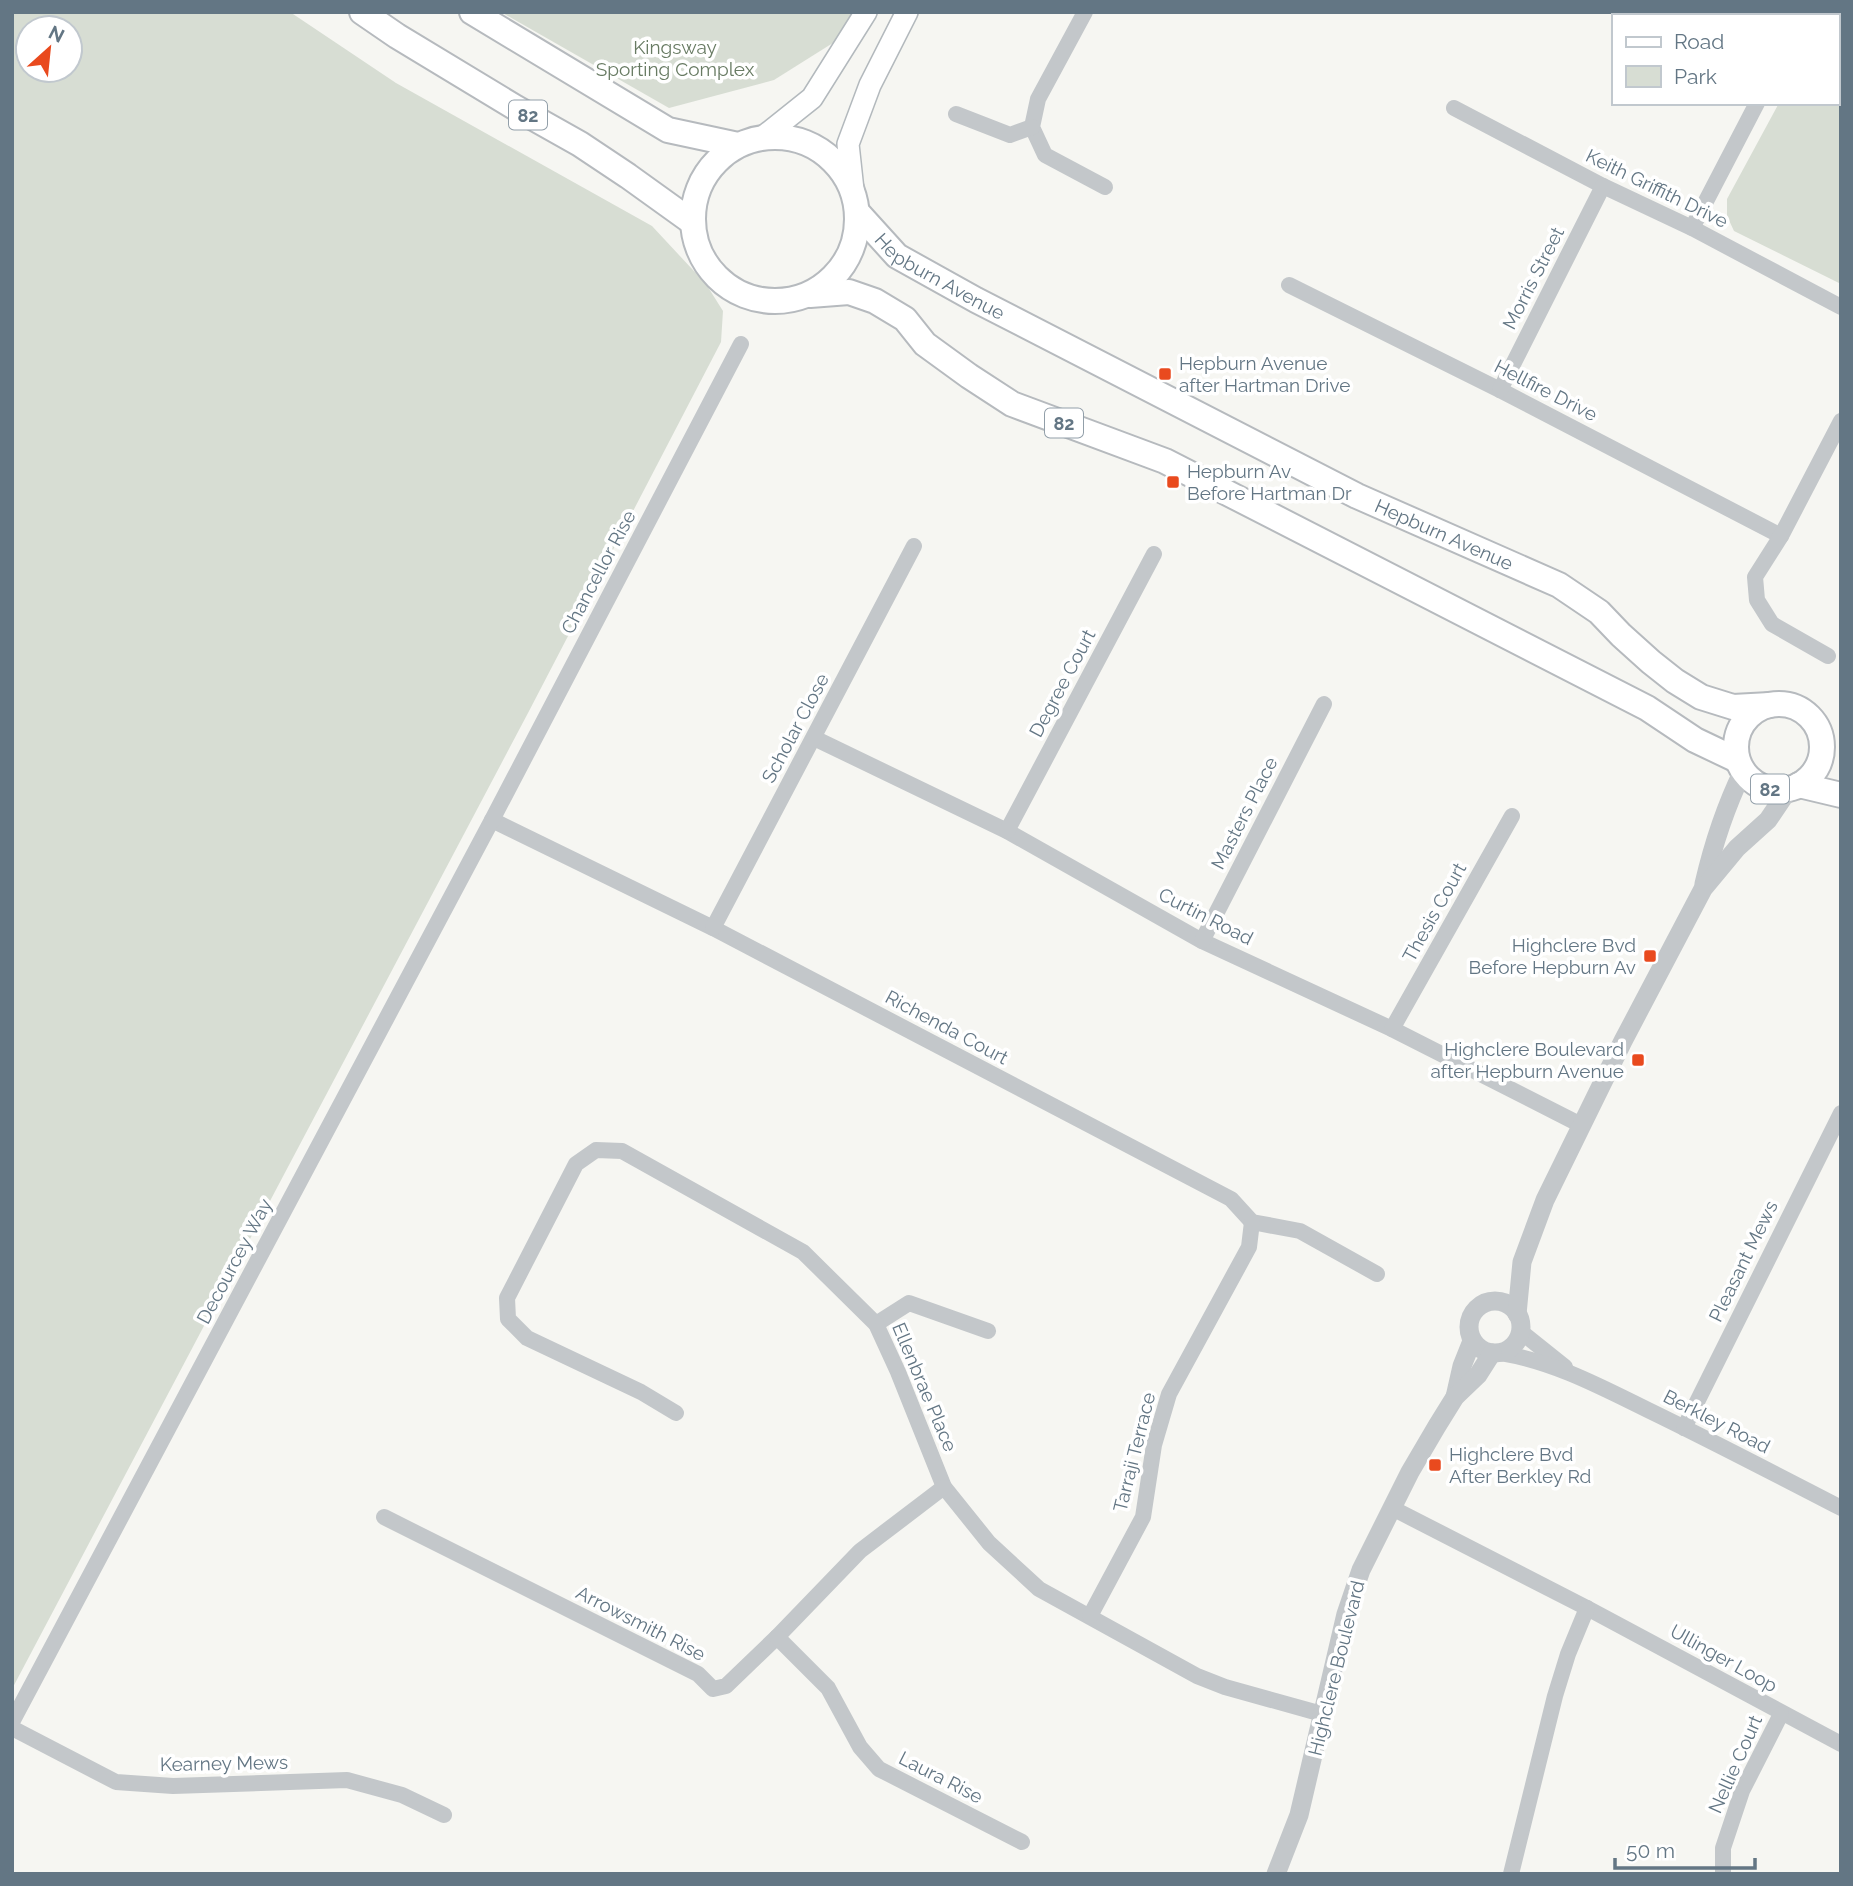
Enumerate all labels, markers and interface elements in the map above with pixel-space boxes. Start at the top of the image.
north arrow [14,14,84,84]
legend [1612,14,1839,105]
text: N [45,21,68,47]
text: Road [1674,29,1724,54]
park label: Kingsway Sporting Complex [596,36,755,80]
text: Park [1674,64,1717,89]
road number: 82 [509,100,547,130]
street label: Keith Griffith Drive [1582,144,1732,232]
street label: Morris Street [1498,223,1569,333]
street label: Hepburn Avenue [871,228,1008,324]
place label: Hepburn Avenue after Hartman Drive [1179,352,1350,396]
street label: Hellfire Drive [1491,355,1601,425]
marker: Hepburn Avenue after Hartman Drive [1157,366,1173,382]
road number: 82 [1045,408,1083,438]
place label: Hepburn Av Before Hartman Dr [1187,460,1352,504]
marker: Hepburn Av Before Hartman Dr [1165,474,1181,490]
street label: Hepburn Avenue [1372,494,1516,574]
street label: Chancellor Rise [556,507,640,637]
street label: Degree Court [1024,625,1100,741]
street label: Scholar Close [757,670,833,786]
street label: Masters Place [1206,753,1282,873]
road number: 82 [1751,774,1789,804]
street label: Thesis Court [1398,858,1471,965]
street label: Curtin Road [1155,883,1257,949]
place label: Highclere Bvd Before Hepburn Av [1469,934,1636,978]
marker: Highclere Bvd Before Hepburn Av [1642,948,1658,964]
street label: Richenda Court [882,985,1013,1069]
place label: Highclere Boulevard after Hepburn Avenue [1431,1038,1624,1082]
marker: Highclere Boulevard after Hepburn Avenue [1630,1052,1646,1068]
street label: Decourcey Way [192,1195,276,1327]
street label: Pleasant Mews [1704,1197,1782,1325]
street label: Ellenbrae Place [888,1319,962,1455]
street label: Berkley Road [1660,1385,1774,1457]
street label: Tarraji Terrace [1109,1390,1159,1514]
place label: Highclere Bvd After Berkley Rd [1449,1443,1591,1487]
marker: Highclere Bvd After Berkley Rd [1427,1457,1443,1473]
street label: Highclere Boulevard [1304,1578,1368,1758]
street label: Arrowsmith Rise [573,1581,709,1665]
street label: Ullinger Loop [1667,1620,1781,1696]
street label: Nellie Court [1704,1711,1767,1816]
street label: Laura Rise [895,1746,987,1808]
street label: Kearney Mews [160,1751,288,1775]
scale bar [1615,1826,1755,1870]
text: 50 m [1626,1838,1675,1863]

